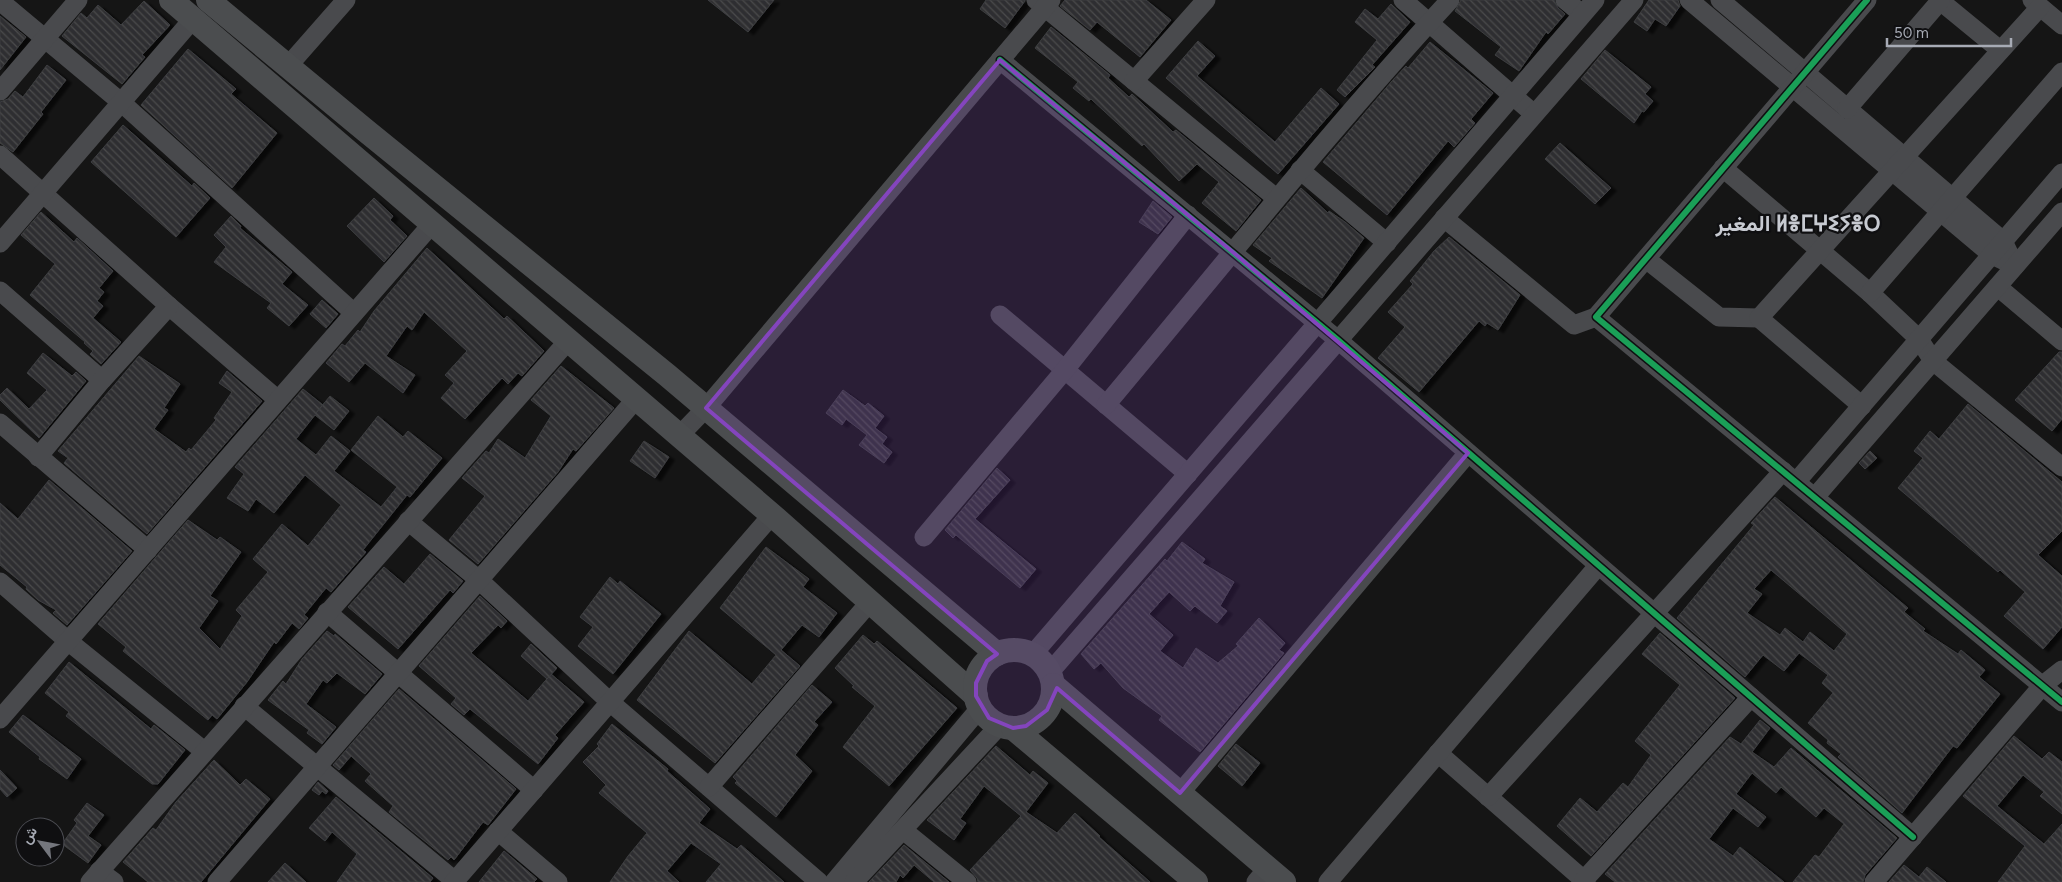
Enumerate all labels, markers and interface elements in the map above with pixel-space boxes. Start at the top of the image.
scale bar [1887,15,2011,47]
text: 50 m [1894,24,1929,42]
district label: المغير ⵍⴻⵎⵖⵉⵢⴻⵔ [1714,210,1881,237]
north arrow [15,817,65,867]
text: ش [18,824,41,847]

